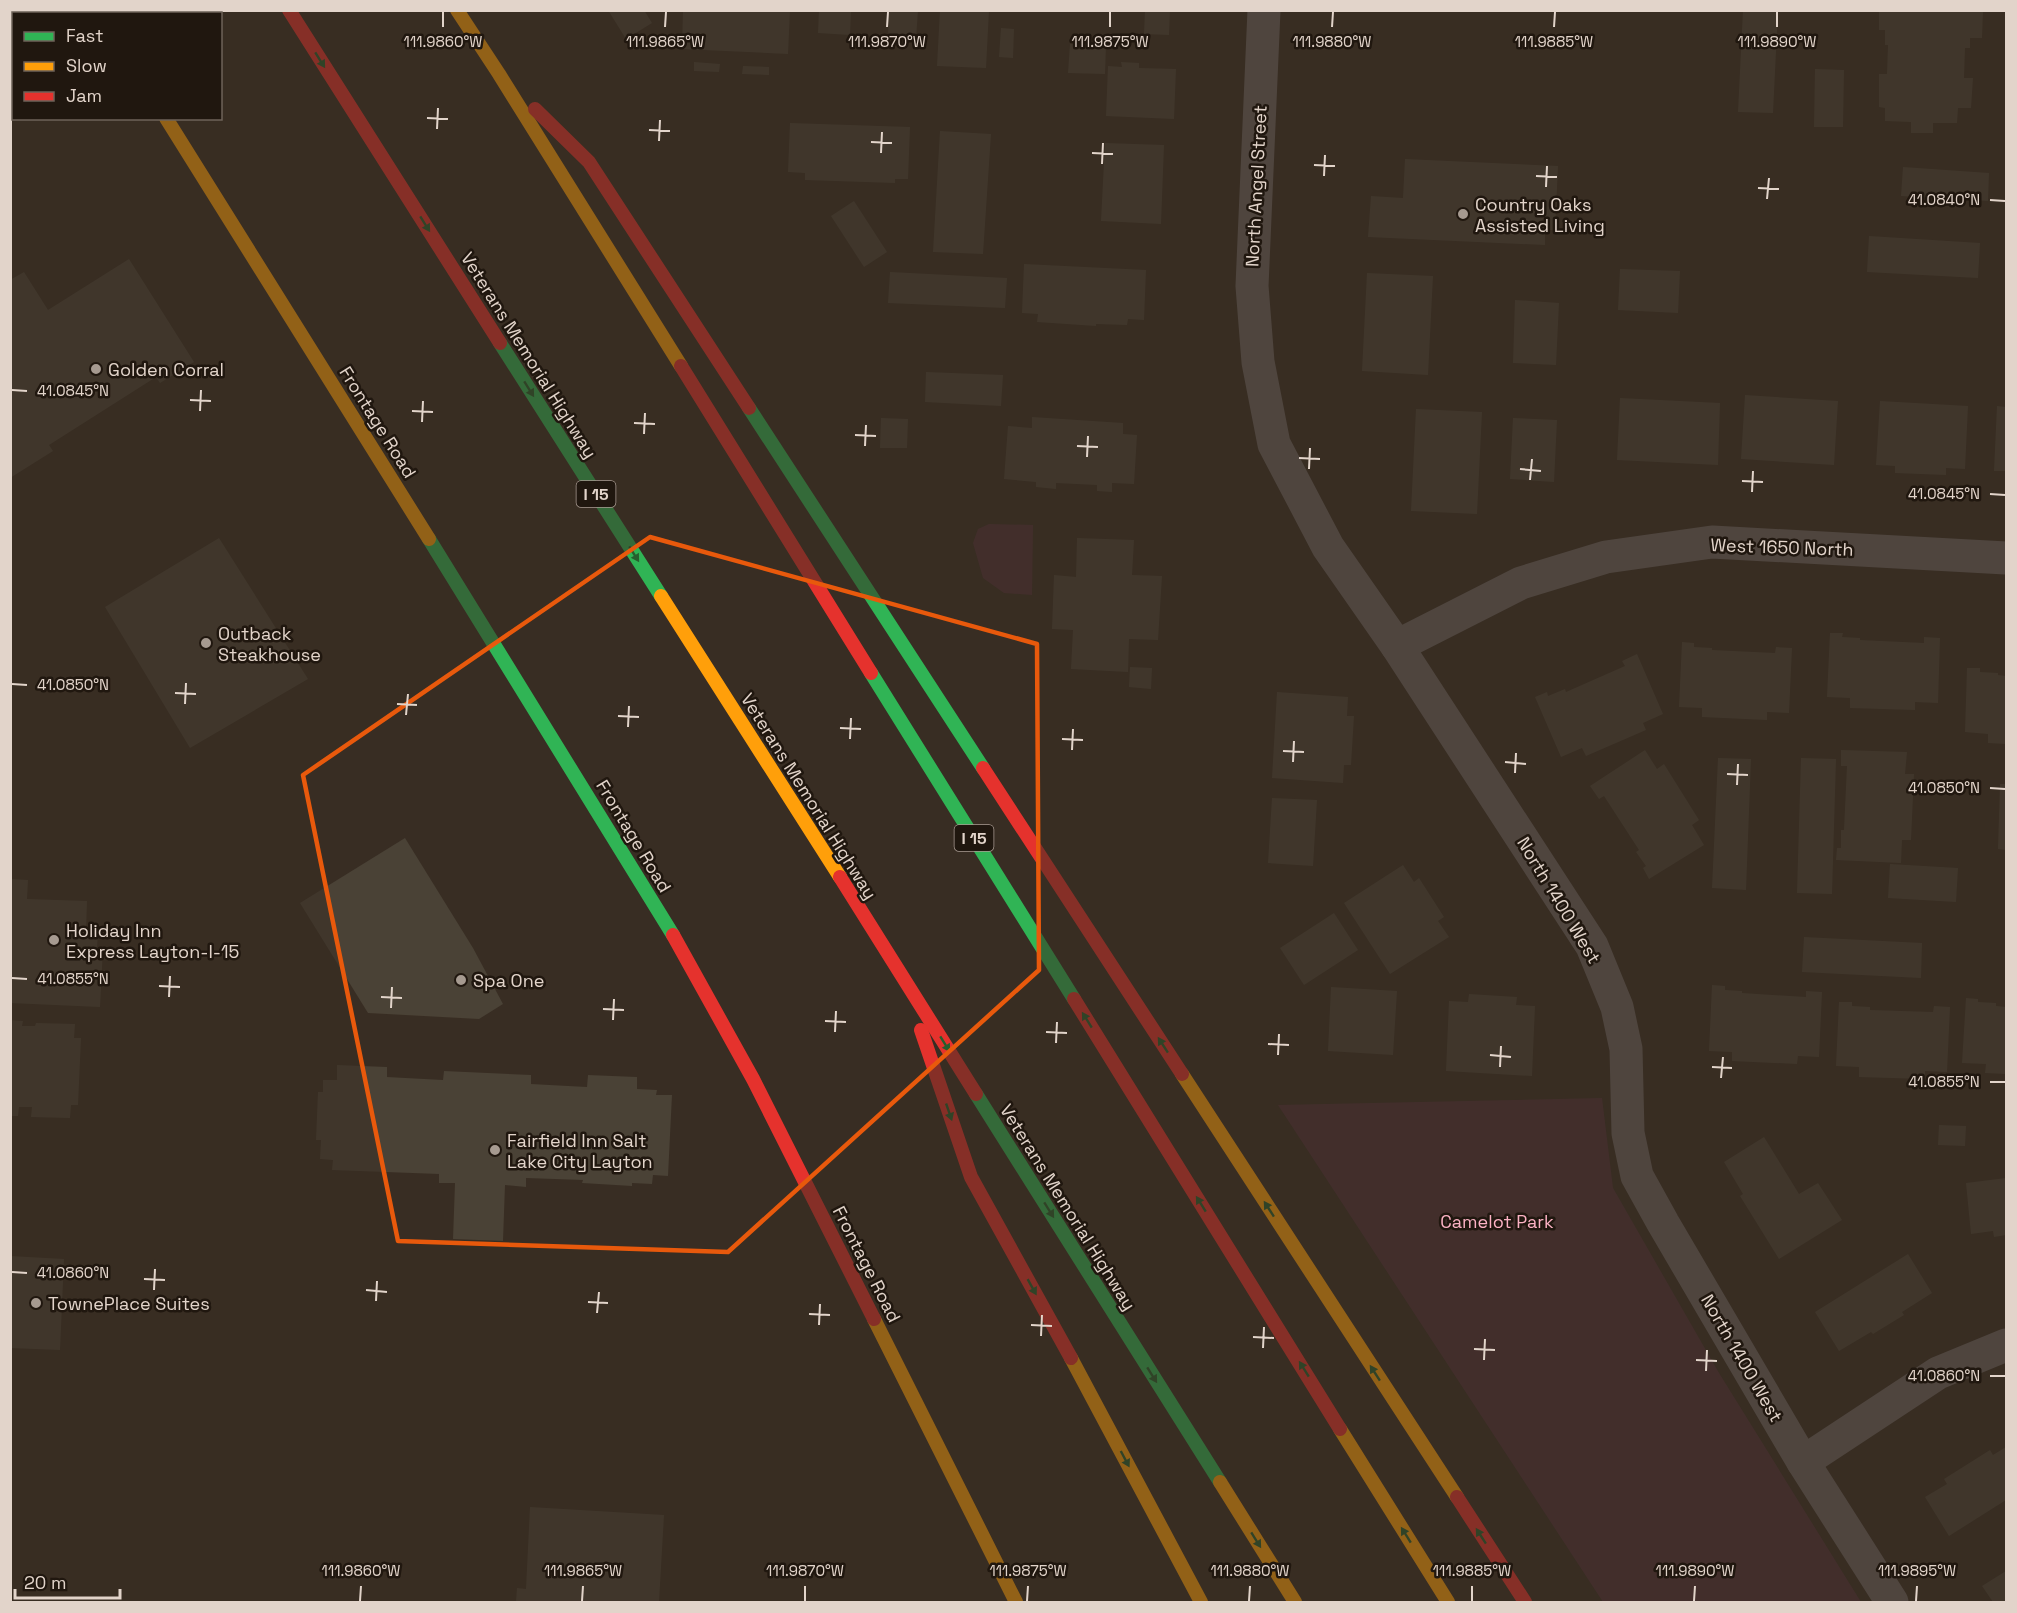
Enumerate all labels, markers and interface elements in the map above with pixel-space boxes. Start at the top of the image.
legend [12,12,222,120]
text: Fast [66,24,103,47]
text: 111.9860°W [404,32,482,51]
text: 111.9865°W [626,32,704,51]
text: 111.9870°W [848,32,926,51]
text: 111.9875°W [1071,32,1149,51]
text: 111.9880°W [1293,32,1371,51]
text: 111.9885°W [1515,32,1593,51]
text: 111.9890°W [1738,32,1816,51]
one-way arrow [314,52,325,68]
text: Slow [66,54,107,77]
text: Jam [66,84,102,107]
street label: North Angel Street [1240,104,1272,268]
text: 41.0840°N [1908,190,1980,209]
place label: Country Oaks Assisted Living [1475,193,1605,237]
marker: Country Oaks Assisted Living [1456,207,1470,221]
one-way arrow [419,216,430,233]
street label: Veterans Memorial Highway [456,248,602,462]
place label: Golden Corral [108,358,224,381]
marker: Golden Corral [89,362,103,376]
street label: Frontage Road [334,362,422,482]
text: 41.0845°N [37,381,109,400]
one-way arrow [524,381,535,397]
road number: I 15 [576,481,616,507]
text: 41.0845°N [1908,484,1980,503]
street label: West 1650 North [1710,533,1854,561]
one-way arrow [628,546,639,562]
place label: Outback Steakhouse [218,622,321,666]
marker: Outback Steakhouse [199,636,213,650]
text: 41.0850°N [37,675,109,694]
street label: Veterans Memorial Highway [736,689,882,903]
street label: Frontage Road [591,775,677,897]
text: 41.0850°N [1908,778,1980,797]
road number: I 15 [954,825,994,851]
street label: North 1400 West [1512,832,1606,968]
place label: Holiday Inn Express Layton-I-15 [66,919,239,963]
marker: Holiday Inn Express Layton-I-15 [47,933,61,947]
text: 41.0855°N [37,969,109,988]
place label: Spa One [473,969,544,992]
marker: Spa One [454,973,468,987]
one-way arrow [1081,1012,1092,1028]
one-way arrow [939,1036,951,1052]
one-way arrow [1158,1037,1169,1053]
text: 41.0855°N [1908,1072,1980,1091]
street label: Veterans Memorial Highway [995,1100,1141,1314]
one-way arrow [944,1103,954,1121]
place label: Fairfield Inn Salt Lake City Layton [507,1129,653,1173]
marker: Fairfield Inn Salt Lake City Layton [488,1143,502,1157]
one-way arrow [1195,1196,1206,1212]
one-way arrow [1264,1201,1275,1217]
street label: Frontage Road [828,1202,906,1326]
one-way arrow [1043,1202,1054,1218]
park label: Camelot Park [1440,1210,1554,1233]
text: 41.0860°N [37,1263,109,1282]
one-way arrow [1027,1279,1037,1296]
street label: North 1400 West [1696,1290,1788,1426]
place label: TownePlace Suites [48,1292,210,1315]
marker: TownePlace Suites [29,1296,43,1310]
one-way arrow [1298,1361,1309,1377]
one-way arrow [1369,1364,1380,1381]
text: 41.0860°N [1908,1366,1980,1385]
one-way arrow [1147,1367,1158,1383]
one-way arrow [1120,1451,1130,1468]
one-way arrow [1401,1527,1412,1543]
one-way arrow [1476,1528,1487,1544]
one-way arrow [1250,1532,1261,1548]
text: 111.9860°W [322,1561,400,1580]
text: 111.9865°W [544,1561,622,1580]
text: 111.9870°W [766,1561,844,1580]
text: 111.9875°W [989,1561,1067,1580]
text: 111.9880°W [1211,1561,1289,1580]
text: 111.9885°W [1433,1561,1511,1580]
text: 111.9890°W [1656,1561,1734,1580]
text: 111.9895°W [1878,1561,1956,1580]
scale bar [15,1562,120,1600]
text: 20 m [24,1571,67,1594]

